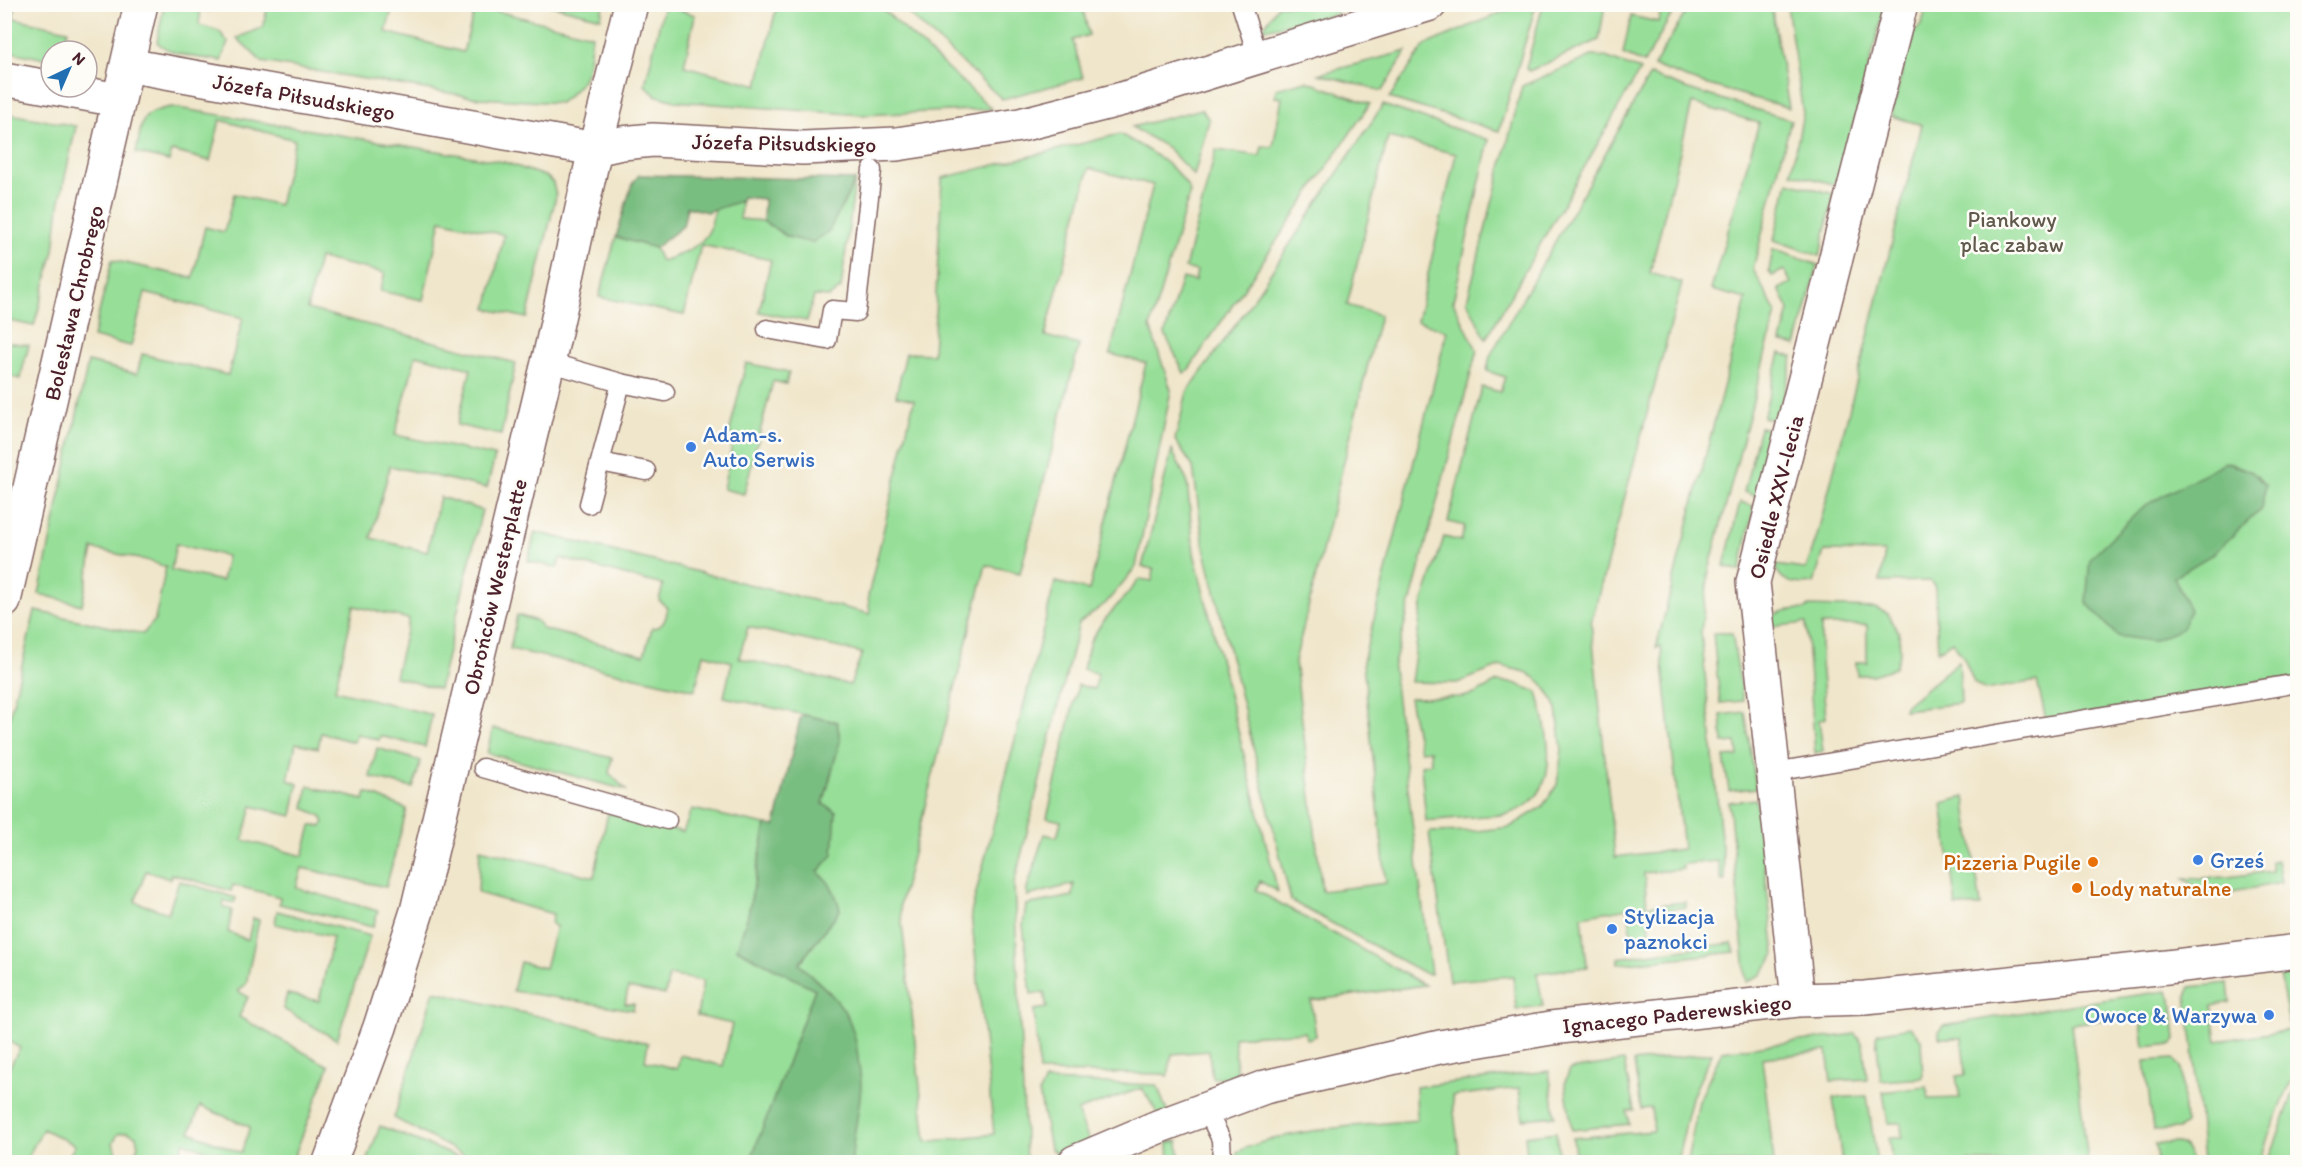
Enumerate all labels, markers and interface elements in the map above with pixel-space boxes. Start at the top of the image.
north arrow [39,39,99,99]
text: N [69,48,90,69]
street label: Józefa Piłsudskiego [211,68,397,126]
street label: Józefa Piłsudskiego [691,128,877,158]
street label: Bolesława Chrobrego [38,203,110,403]
park label: Piankowy plac zabaw [1960,206,2064,258]
street label: Osiedle XXV-lecia [1743,411,1810,582]
place label: Adam-s. Auto Serwis [703,421,815,473]
marker: Adam-s. Auto Serwis [684,440,698,454]
street label: Obrońców Westerplatte [457,476,533,698]
place label: Grześ [2210,847,2264,874]
place label: Pizzeria Pugile [1943,849,2081,876]
marker: Grześ [2191,853,2205,867]
marker: Pizzeria Pugile [2086,855,2100,869]
place label: Lody naturalne [2089,875,2231,902]
marker: Lody naturalne [2070,881,2084,895]
place label: Stylizacja paznokci [1624,903,1715,955]
marker: Stylizacja paznokci [1605,922,1619,936]
street label: Ignacego Paderewskiego [1561,989,1793,1039]
place label: Owoce & Warzywa [2085,1002,2258,1029]
marker: Owoce & Warzywa [2262,1008,2276,1022]

